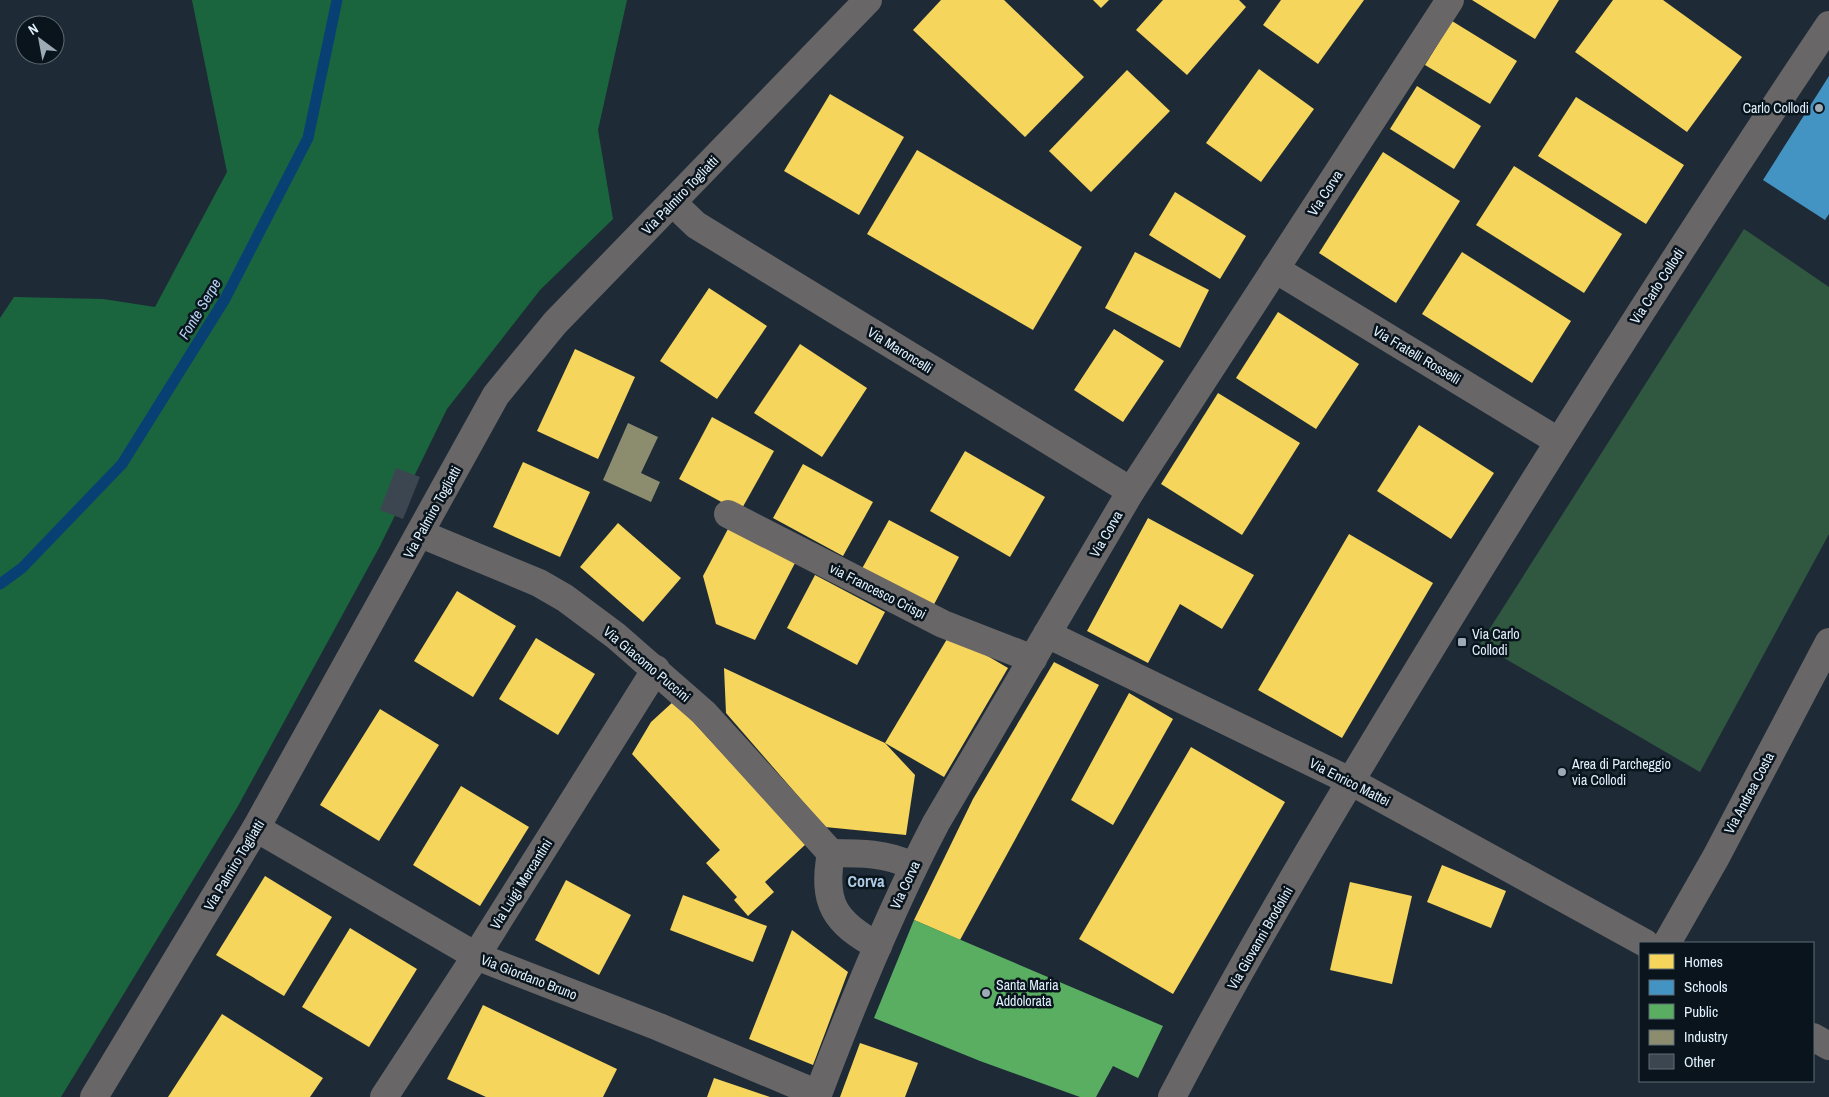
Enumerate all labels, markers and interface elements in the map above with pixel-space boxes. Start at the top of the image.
north arrow [15,15,65,65]
text: N [25,19,41,39]
place label: Carlo Collodi [1743,99,1809,117]
marker: Carlo Collodi [1813,102,1825,114]
street label: Via Palmiro Togliatti [638,152,722,238]
street label: Via Corva [1304,166,1347,219]
street label: Via Carlo Collodi [1626,245,1688,327]
water label: Fonte Serpe [173,274,226,343]
street label: Via Fratelli Rosselli [1370,322,1464,388]
street label: Via Maroncelli [864,323,936,377]
street label: Via Palmiro Togliatti [399,463,465,561]
street label: Via Corva [1085,507,1127,561]
street label: via Francesco Crispi [827,559,929,623]
street label: Via Giacomo Puccini [600,622,694,706]
place label: Via Carlo Collodi [1472,625,1520,659]
marker: Via Carlo Collodi [1456,636,1468,648]
street label: Via Andrea Costa [1720,749,1778,837]
street label: Via Enrico Mattei [1306,754,1394,810]
place label: Area di Parcheggio via Collodi [1571,755,1671,789]
marker: Area di Parcheggio via Collodi [1556,766,1568,778]
street label: Via Palmiro Togliatti [200,816,268,914]
street label: Via Luigi Mercantini [486,835,556,933]
street label: Via Corva [886,858,924,912]
district label: Corva [847,870,885,892]
street label: Via Giovanni Brodolini [1223,883,1297,993]
legend [1639,942,1814,1082]
street label: Via Giordano Bruno [478,950,580,1004]
text: Homes [1684,951,1723,972]
place label: Santa Maria Addolorata [995,976,1059,1010]
text: Schools [1684,976,1728,997]
marker: Santa Maria Addolorata [980,987,992,999]
text: Public [1684,1001,1718,1022]
text: Industry [1684,1026,1729,1047]
text: Other [1684,1051,1715,1072]

